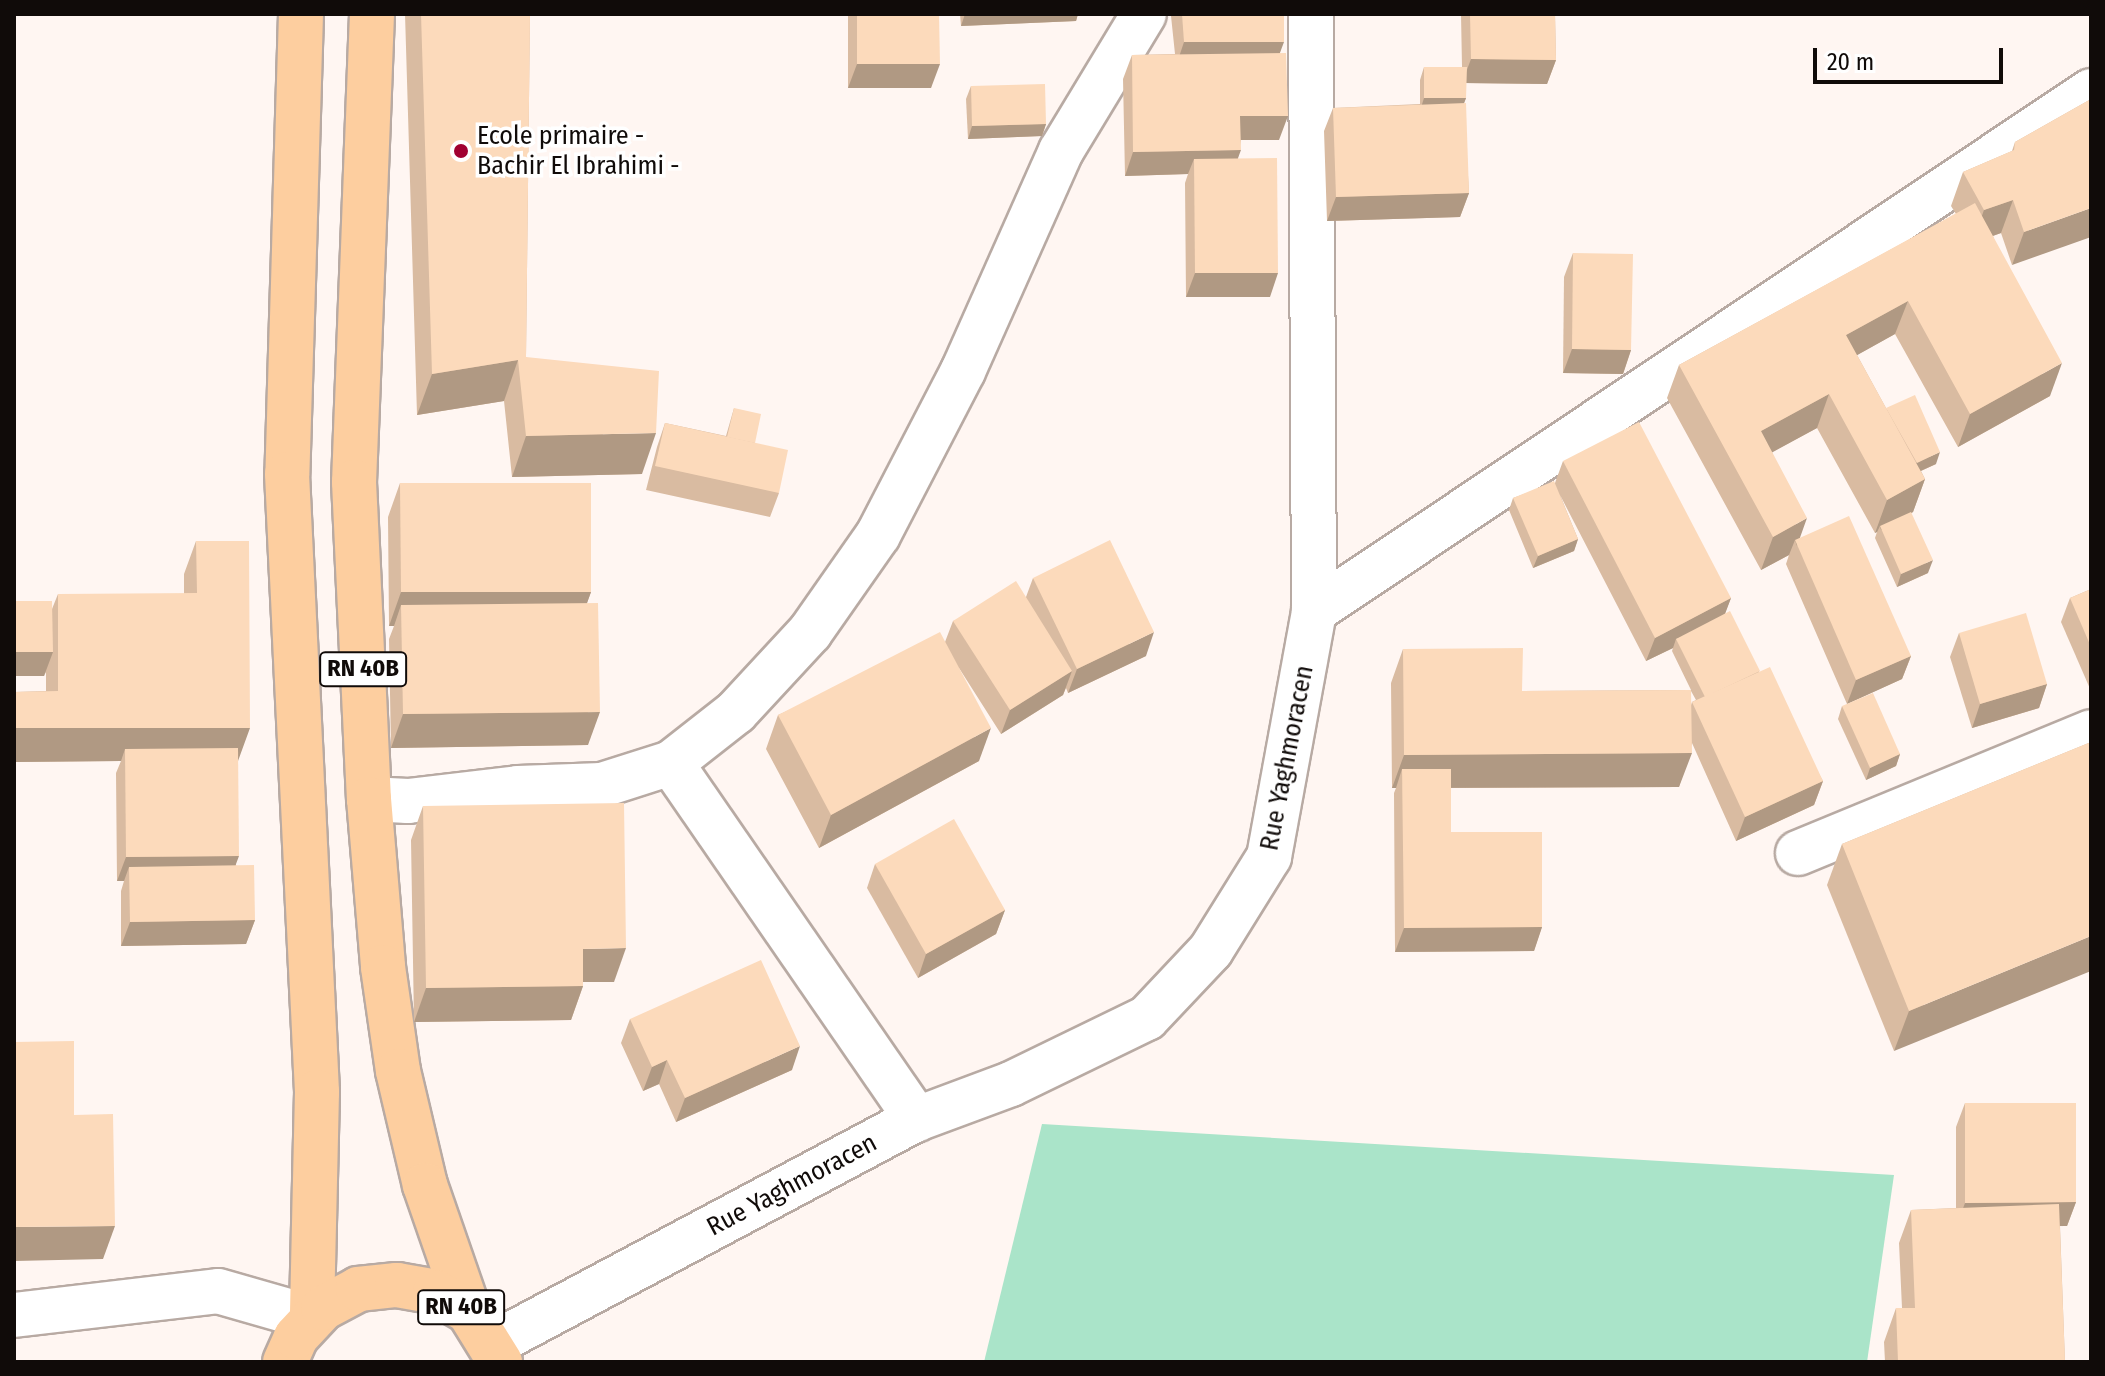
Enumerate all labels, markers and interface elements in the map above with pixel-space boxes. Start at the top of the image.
scale bar [1817,32,2007,82]
text: 20 m [1827,48,1874,76]
place label: Ecole primaire - Bachir El Ibrahimi - [477,120,680,182]
marker: Ecole primaire - Bachir El Ibrahimi - [452,142,470,160]
road number: RN 40B [319,649,407,689]
street label: Rue Yaghmoracen [1254,663,1320,853]
street label: Rue Yaghmoracen [702,1127,882,1243]
road number: RN 40B [417,1287,505,1327]

